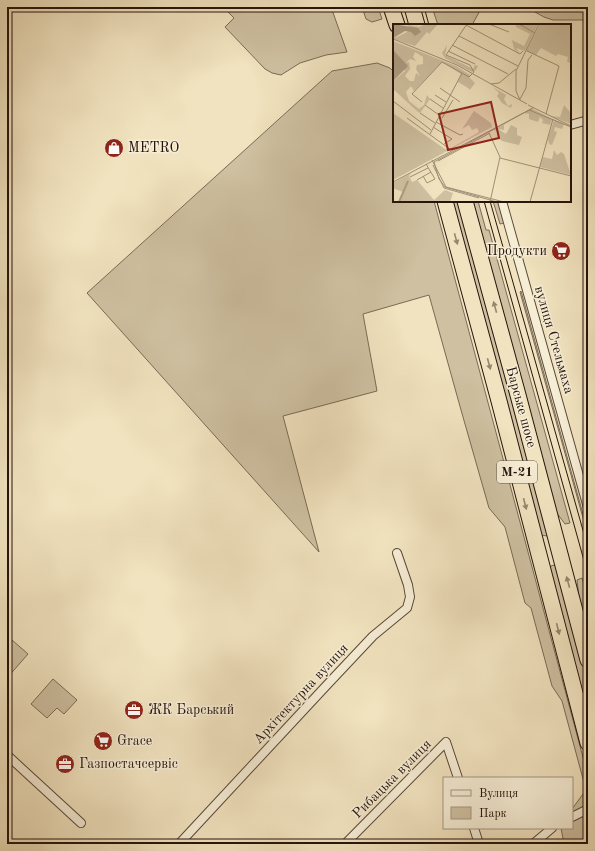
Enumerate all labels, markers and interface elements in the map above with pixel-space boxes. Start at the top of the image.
inset map [393,24,571,202]
shop icon: METRO [103,137,125,159]
place label: METRO [128,141,179,155]
one-way arrow [453,232,459,245]
supermarket icon: Продукти [550,240,572,262]
place label: Продукти [487,244,547,258]
street label: вулиця Стельмаха [532,285,576,395]
one-way arrow [491,301,497,313]
one-way arrow [487,358,493,370]
street label: Барське шосе [503,365,539,449]
road number: М-21 [497,461,537,483]
one-way arrow [523,497,529,510]
one-way arrow [564,575,570,588]
one-way arrow [555,624,561,636]
street label: Архітектурна вулиця [251,641,351,747]
office icon: ЖК Барський [123,699,145,721]
place label: ЖК Барський [148,703,234,717]
supermarket icon: Grace [92,730,114,752]
place label: Grace [117,734,152,748]
street label: Рибацька вулиця [350,737,434,821]
office icon: Газпостачсервіс [54,753,76,775]
place label: Газпостачсервіс [79,757,178,771]
legend [443,777,573,829]
text: Вулиця [479,788,518,800]
text: Парк [479,808,507,820]

